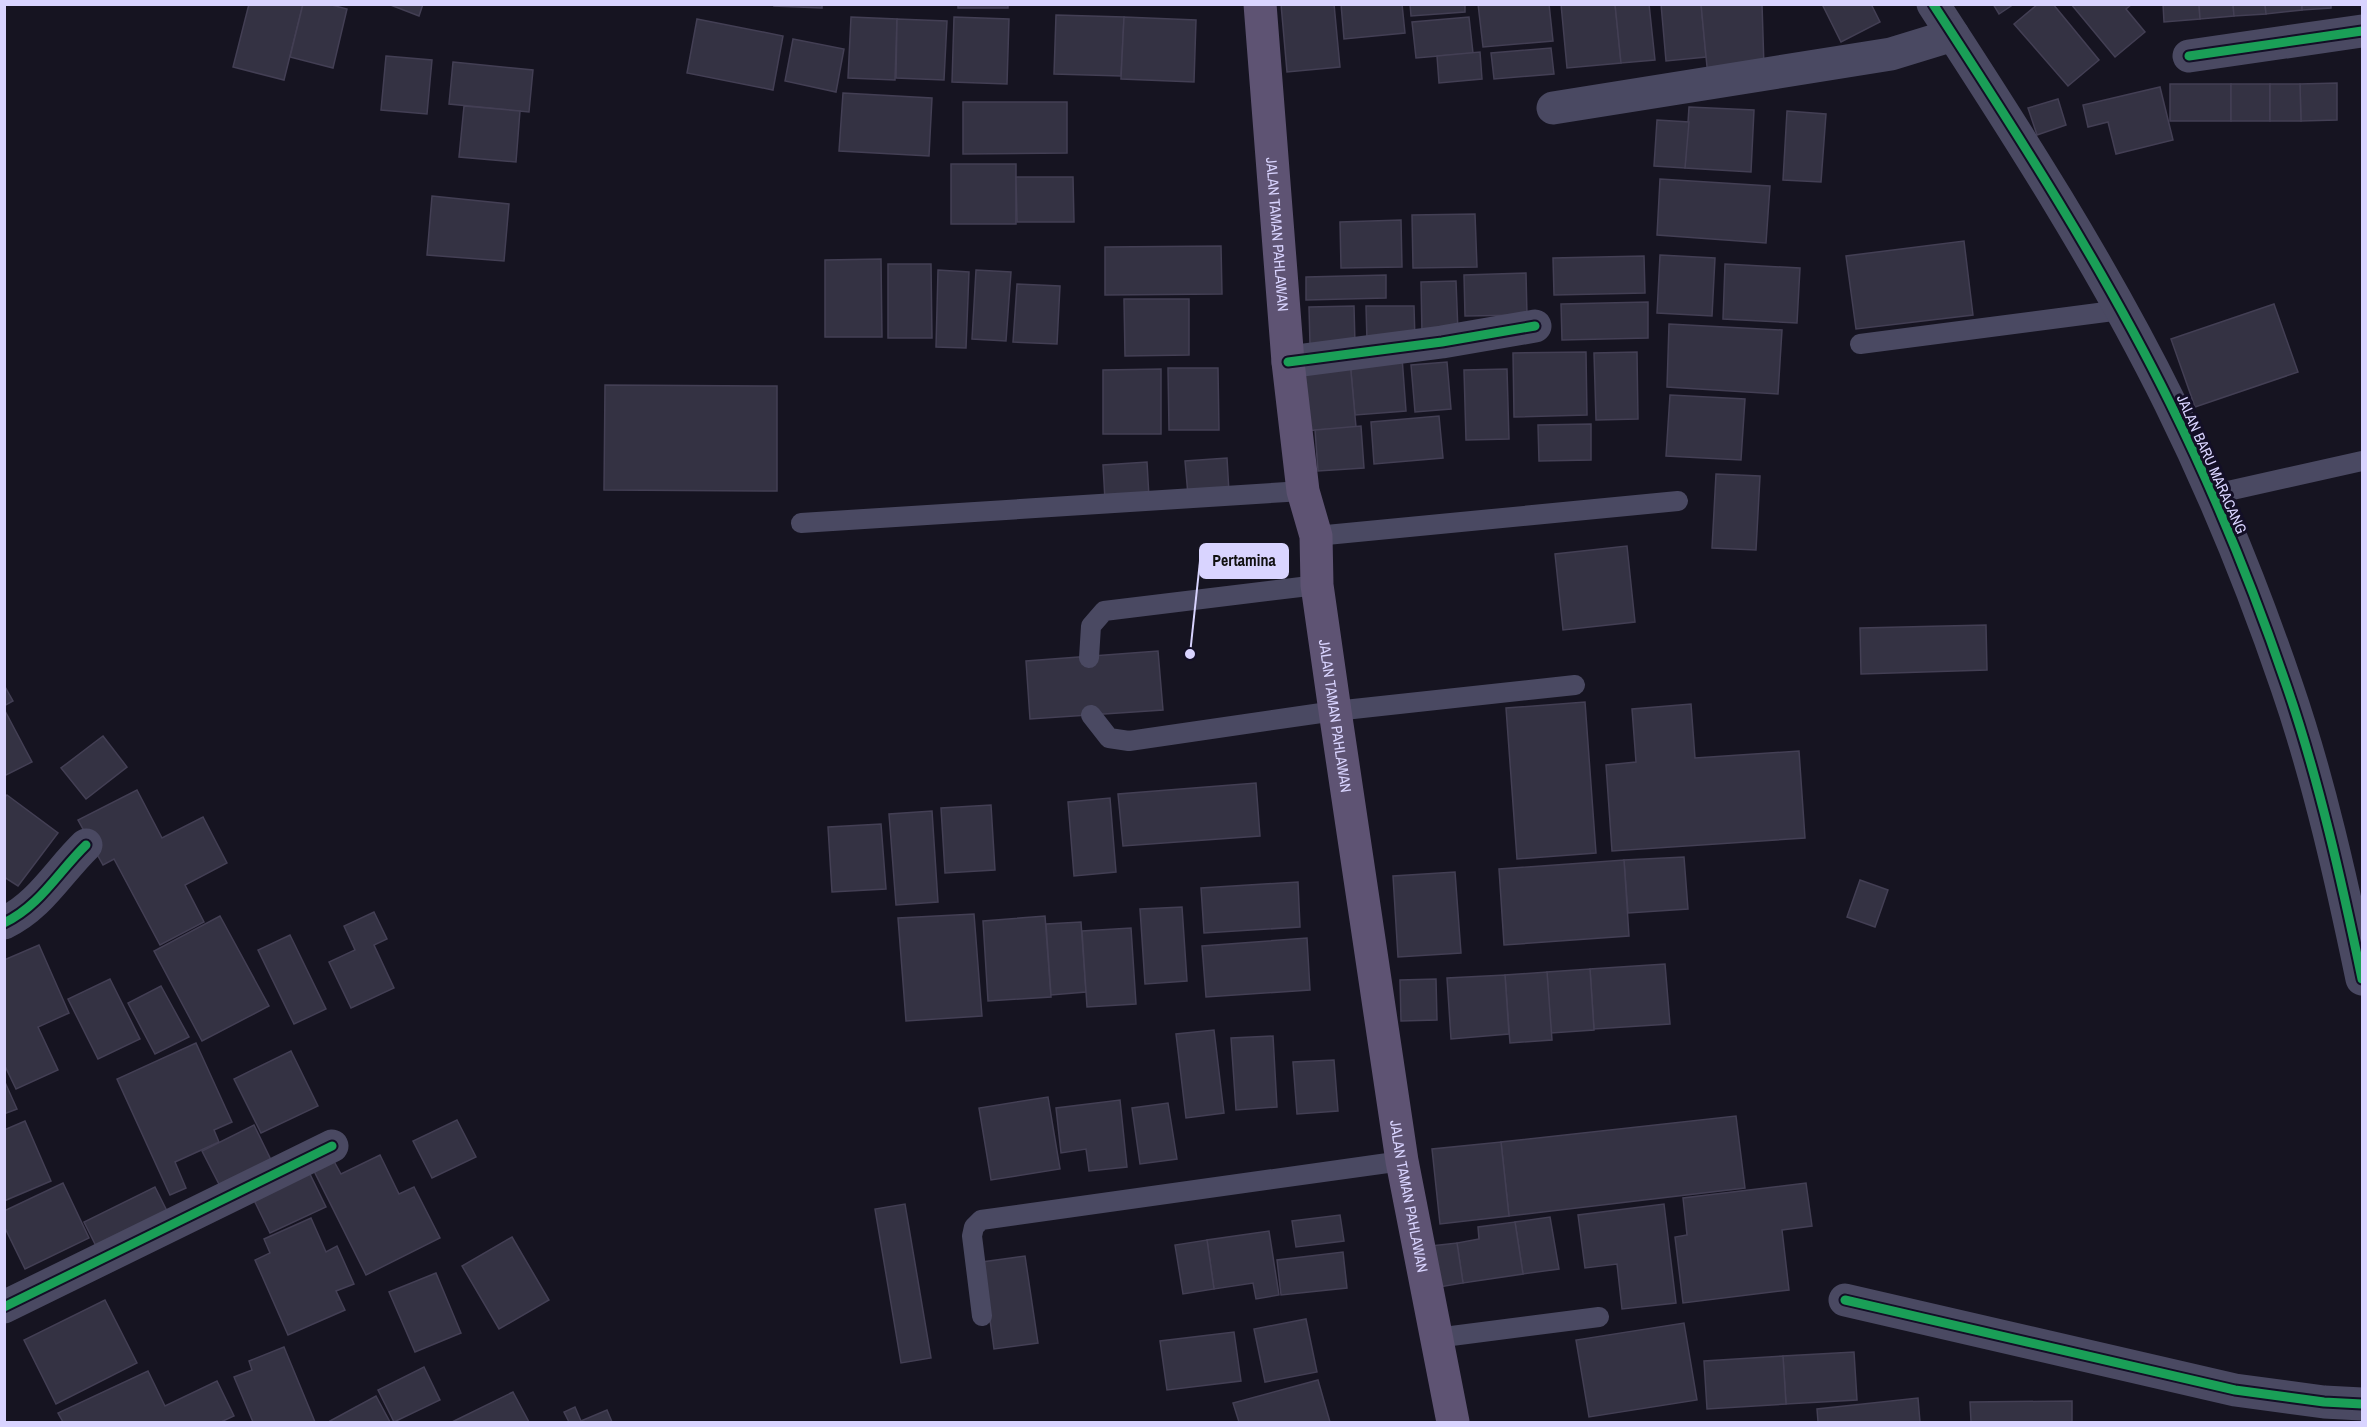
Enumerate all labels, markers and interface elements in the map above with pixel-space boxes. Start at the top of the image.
street label: JALAN TAMAN PAHLAWAN [1262,156,1295,312]
street label: JALAN BARU MARACANG [2172,391,2252,537]
callout: Pertamina [1200,544,1288,578]
text: Pertamina [1212,549,1276,571]
street label: JALAN TAMAN PAHLAWAN [1314,638,1357,794]
street label: JALAN TAMAN PAHLAWAN [1386,1119,1434,1274]

